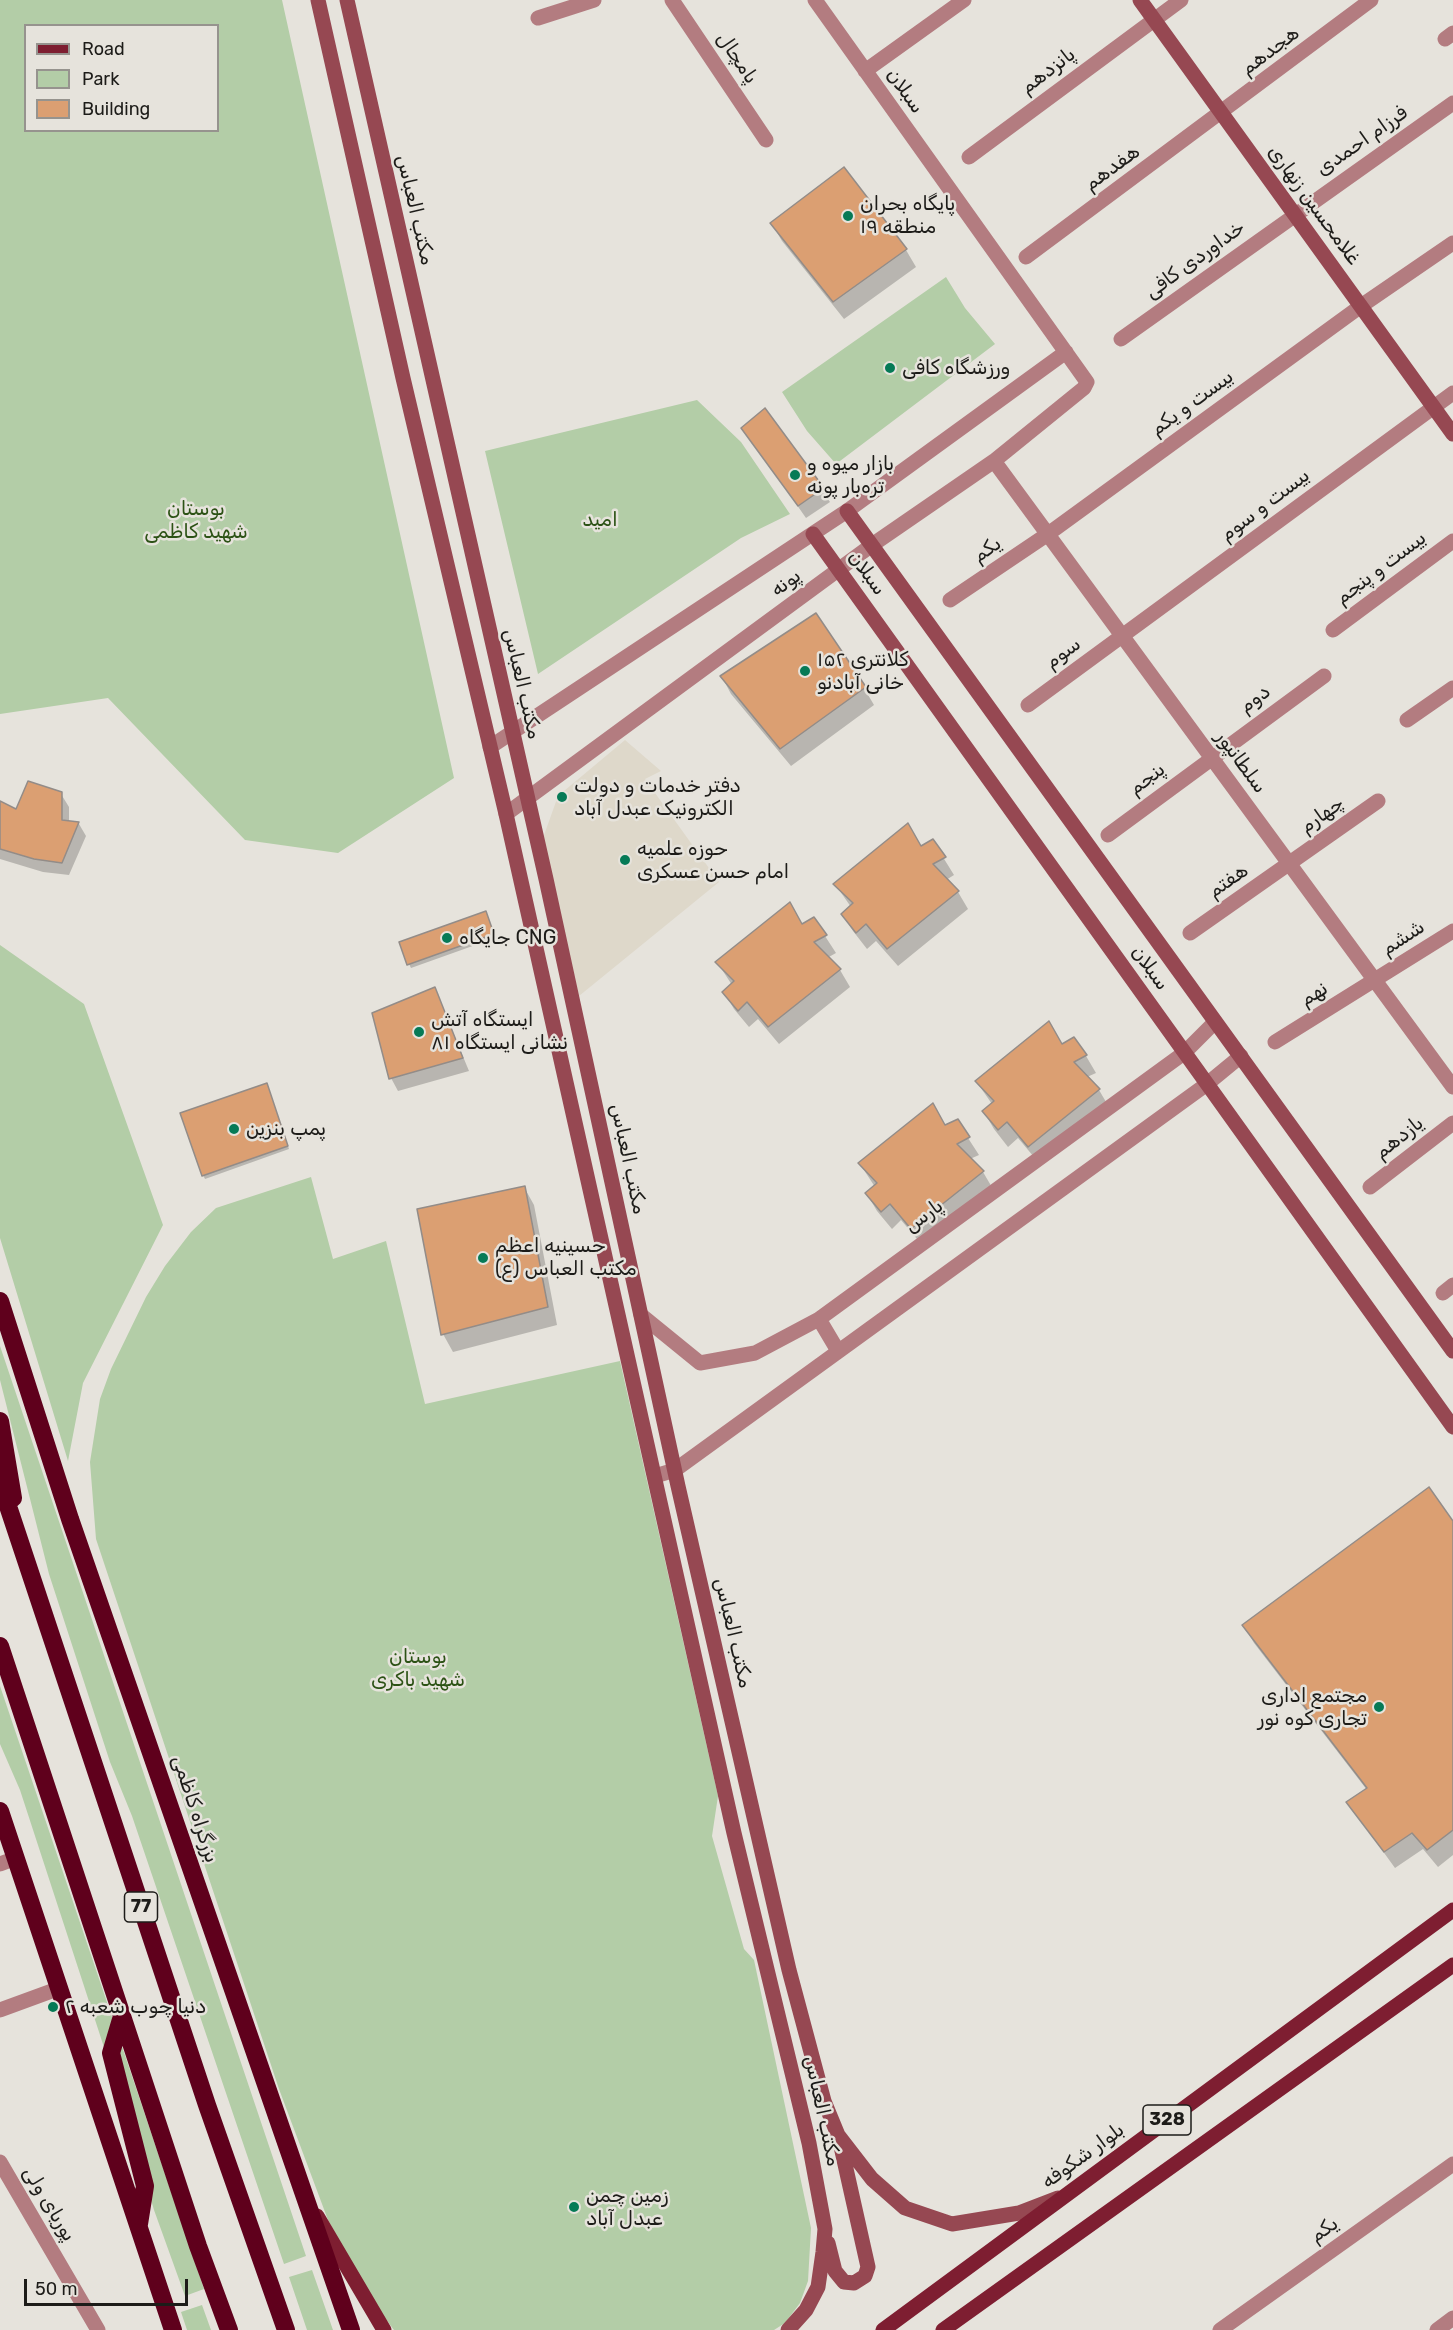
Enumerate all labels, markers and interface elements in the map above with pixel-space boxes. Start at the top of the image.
street label: هجدهم [1236,21,1304,81]
legend [24,24,219,132]
street label: پامچال [711,28,763,88]
text: Road [82,38,125,60]
street label: پانزدهم [1016,43,1080,99]
street label: سبلان [881,64,929,118]
text: Park [82,68,119,90]
text: Building [82,98,150,120]
street label: فرزام احمدی [1312,101,1412,181]
street label: هفدهم [1079,140,1145,196]
street label: غلامحسین زنهاری [1263,140,1365,270]
street label: مکتب العباس [391,153,439,267]
place label: پایگاه بحران منطقه ۱۹ [860,192,955,239]
marker: پایگاه بحران منطقه ۱۹ [841,209,855,223]
street label: خداوردی کافی [1140,216,1250,304]
place label: ورزشگاه کافی [902,356,1010,380]
marker: ورزشگاه کافی [883,361,897,375]
street label: بیست و یکم [1146,365,1238,441]
place label: بازار میوه و تره‌بار پونه [807,452,894,499]
street label: بیست و سوم [1215,464,1315,546]
marker: بازار میوه و تره‌بار پونه [788,468,802,482]
park label: بوستان شهید کاظمی [144,497,248,544]
park label: امید [582,508,618,532]
street label: بیست و پنجم [1331,526,1431,610]
street label: یکم [968,532,1006,568]
street label: سبلان [843,546,891,600]
street label: پونه [766,564,806,602]
street label: مکتب العباس [498,627,546,741]
street label: سوم [1040,632,1086,674]
place label: کلانتری ۱۵۲ خانی آبادنو [817,648,908,695]
marker: کلانتری ۱۵۲ خانی آبادنو [798,664,812,678]
street label: دوم [1235,680,1275,718]
street label: سلطانپور [1210,726,1272,798]
street label: پنجم [1124,757,1170,801]
place label: دفتر خدمات و دولت الکترونیک عبدل آباد [574,774,741,821]
marker: دفتر خدمات و دولت الکترونیک عبدل آباد [555,790,569,804]
street label: چهارم [1296,792,1348,838]
place label: حوزه علمیه امام حسن عسکری [637,837,789,884]
marker: حوزه علمیه امام حسن عسکری [618,853,632,867]
street label: هفتم [1203,859,1253,903]
street label: ششم [1377,915,1429,961]
place label: جایگاه CNG [459,926,556,950]
marker: جایگاه CNG [440,931,454,945]
street label: سبلان [1126,941,1174,995]
street label: نهم [1296,976,1332,1012]
place label: ایستگاه آتش نشانی ایستگاه ۸۱ [431,1008,568,1055]
marker: ایستگاه آتش نشانی ایستگاه ۸۱ [412,1025,426,1039]
street label: مکتب العباس [605,1102,651,1216]
street label: یازدهم [1370,1111,1428,1165]
place label: پمپ بنزین [246,1117,326,1141]
marker: پمپ بنزین [227,1122,241,1136]
street label: پارس [900,1194,948,1238]
place label: حسینیه اعظم مکتب العباس (ع) [495,1234,637,1281]
marker: حسینیه اعظم مکتب العباس (ع) [476,1251,490,1265]
street label: مکتب العباس [709,1576,757,1690]
park label: بوستان شهید باکری [371,1645,465,1692]
place label: مجتمع اداری تجاری کوه نور [1258,1684,1367,1731]
marker: مجتمع اداری تجاری کوه نور [1372,1700,1386,1714]
street label: بزرگراه کاظمی [166,1752,224,1866]
road number: 77 [124,1892,158,1922]
place label: دنیا چوب شعبه ۲ [65,1995,206,2019]
marker: دنیا چوب شعبه ۲ [46,2000,60,2014]
street label: مکتب العباس [799,2054,845,2168]
road number: 328 [1143,2105,1191,2135]
street label: بلوار شکوفه [1037,2118,1129,2194]
street label: پوریای ولی [17,2162,81,2246]
place label: زمین چمن عبدل آباد [586,2184,668,2231]
marker: زمین چمن عبدل آباد [567,2200,581,2214]
street label: یکم [1305,2212,1343,2248]
scale bar [27,2267,190,2305]
text: 50 m [35,2278,78,2300]

